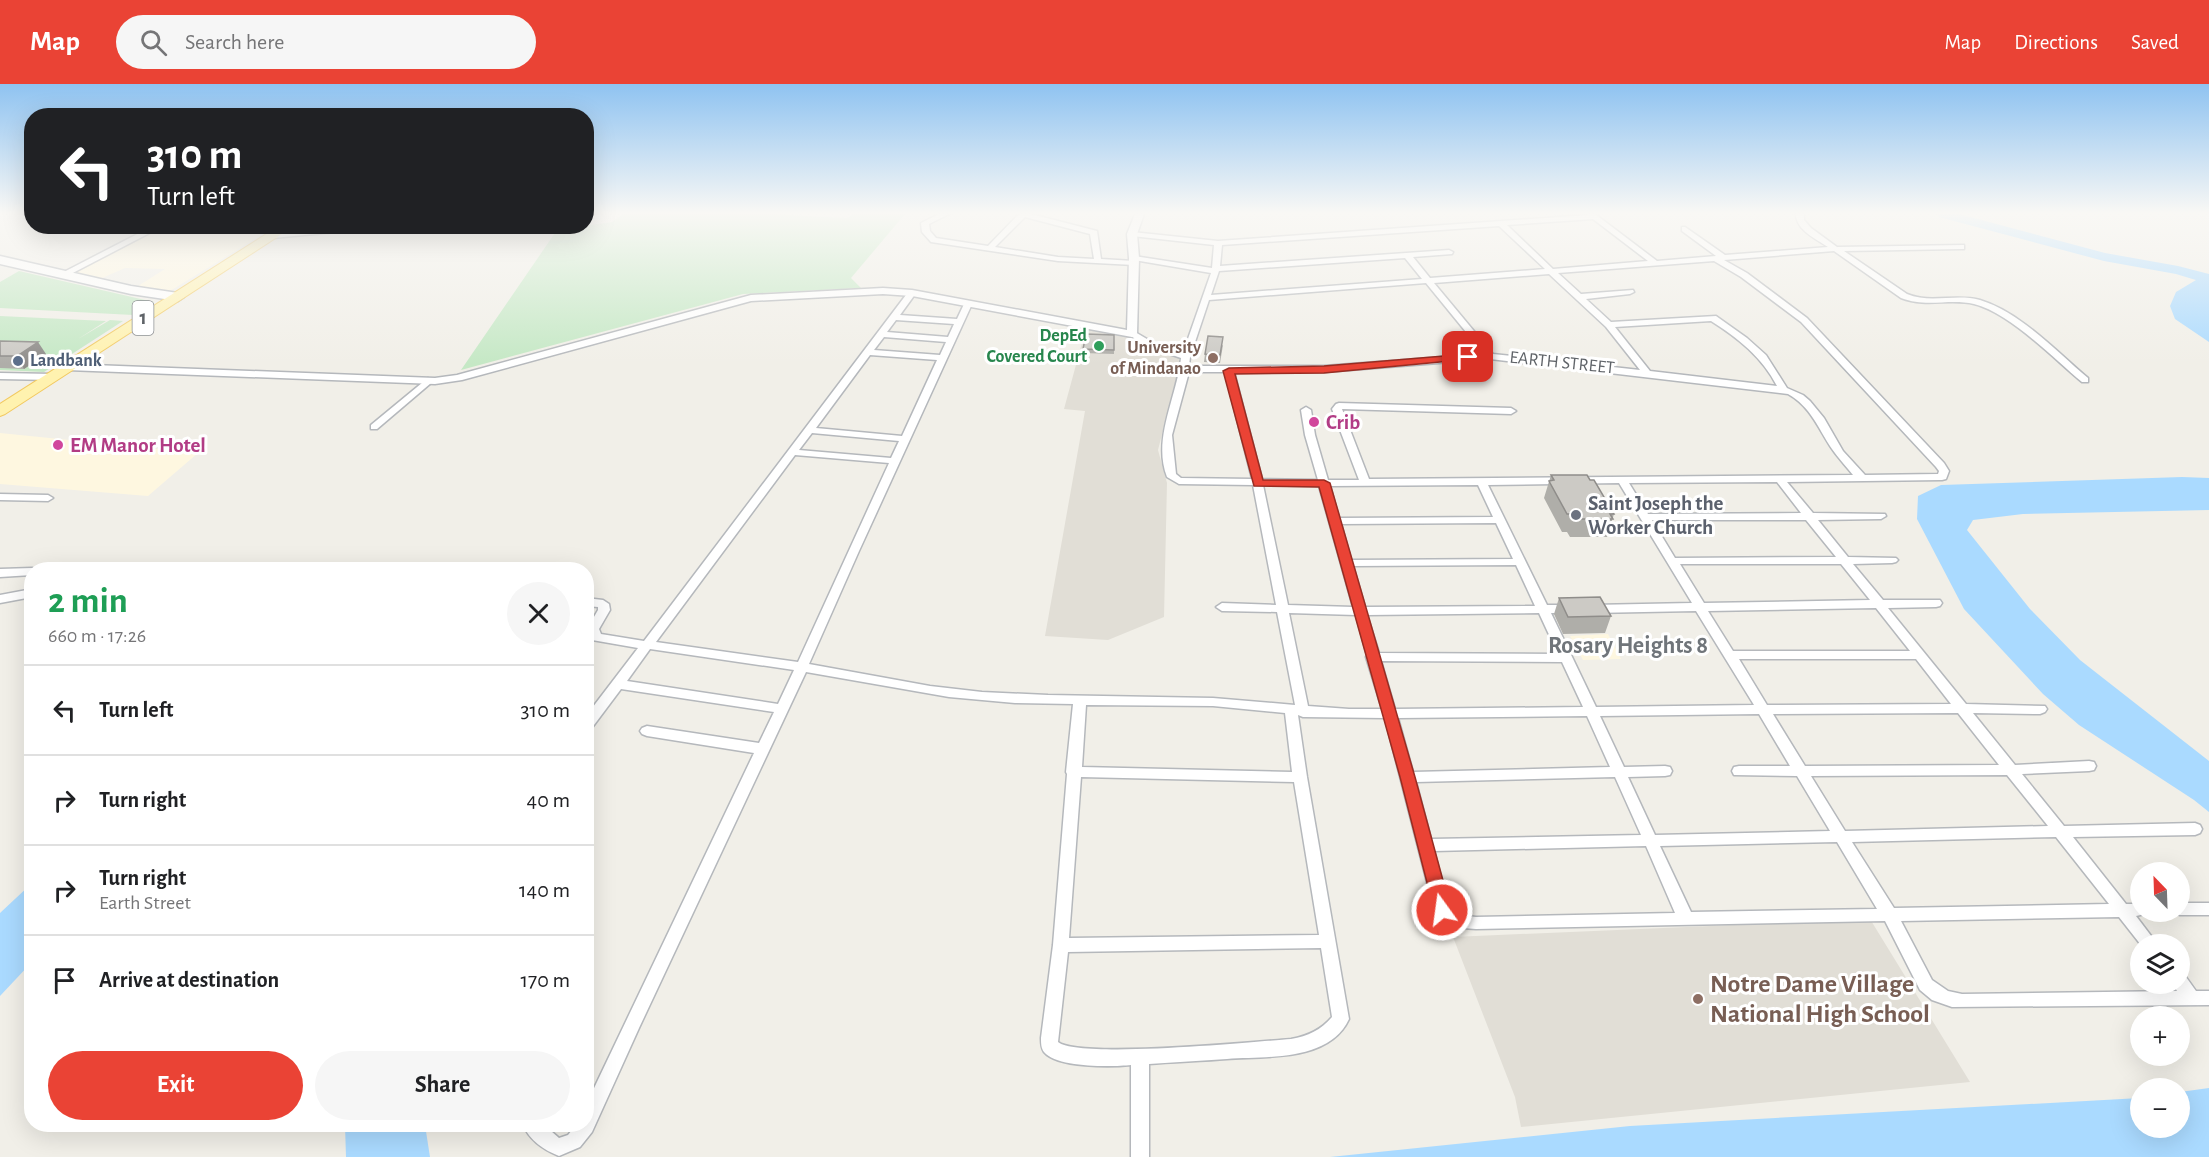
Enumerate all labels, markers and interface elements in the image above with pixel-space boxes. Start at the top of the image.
search box [116,15,536,69]
icon: search [137,26,170,59]
text: Map [30,28,80,56]
text: Search here [185,31,284,53]
text: Map [1945,32,1981,53]
text: Directions [2014,32,2098,53]
text: Saved [2131,32,2179,53]
icon: left [48,132,126,210]
text: 310 m [147,134,242,176]
text: Turn left [147,183,235,210]
road number: 1 [132,301,154,335]
place label: DepEd Covered Court [986,327,1088,366]
pin [1442,331,1493,382]
marker: DepEd Covered Court [1092,339,1106,353]
place label: University of Mindanao [1110,339,1202,378]
icon: arrive [1451,340,1484,373]
street label: EARTH STREET [1508,349,1616,377]
marker: University of Mindanao [1206,351,1220,365]
place label: Landbank [30,352,102,370]
marker: Landbank [11,354,25,368]
place label: Crib [1326,412,1360,433]
marker: Crib [1307,415,1321,429]
place label: EM Manor Hotel [70,435,206,456]
marker: EM Manor Hotel [51,438,65,452]
place label: Saint Joseph the Worker Church [1588,493,1724,538]
marker: Saint Joseph the Worker Church [1569,508,1583,522]
button: close [507,582,570,645]
text: 2 min [48,583,128,619]
text: 660 m · 17:26 [48,626,146,646]
district label: Rosary Heights 8 [1548,634,1708,658]
icon: left [48,694,81,727]
text: Turn left [99,699,173,721]
text: 310 m [521,699,570,721]
icon: right [48,784,81,817]
text: Turn right [99,789,186,811]
text: 40 m [527,789,570,811]
north arrow [2130,862,2190,922]
map controls [2130,862,2190,1138]
text: Turn right [99,867,186,889]
icon: right [48,874,81,907]
position arrow [1410,878,1474,942]
text: 140 m [519,879,570,901]
text: Earth Street [99,893,191,913]
button: layers [2130,934,2190,994]
icon: arrive [48,964,81,997]
text: Arrive at destination [99,969,279,991]
text: 170 m [520,969,570,991]
place label: Notre Dame Village National High School [1710,971,1930,1027]
marker: Notre Dame Village National High School [1691,992,1705,1006]
button: + [2130,1006,2190,1066]
button: Exit [48,1051,303,1120]
button: Share [315,1051,570,1120]
button: − [2130,1078,2190,1138]

